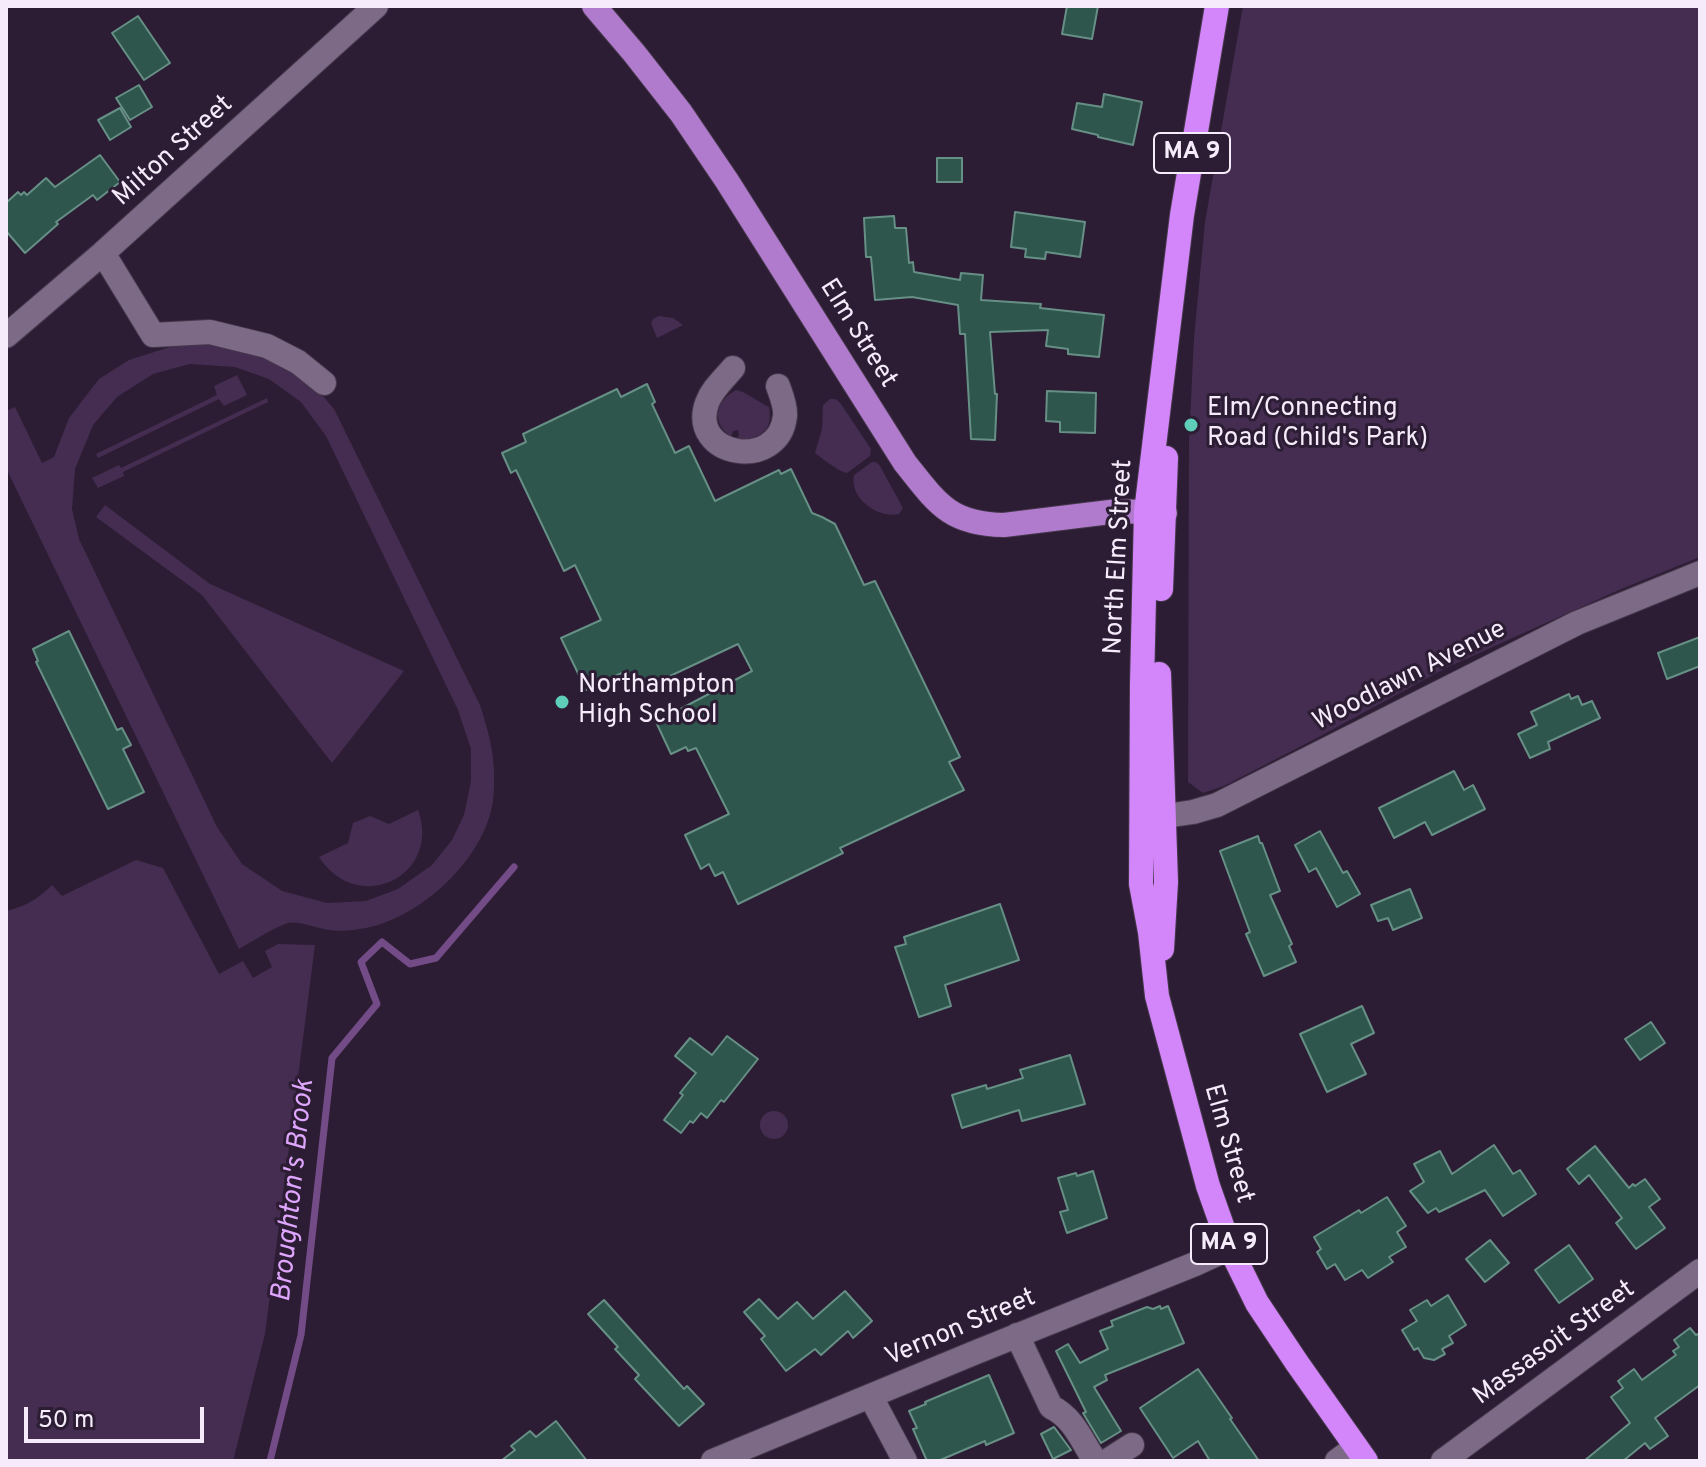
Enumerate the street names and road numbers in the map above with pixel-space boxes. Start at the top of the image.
street label: Milton Street [108,90,240,214]
road number: MA 9 [1154,133,1230,173]
street label: Elm Street [811,274,903,394]
street label: North Elm Street [1099,459,1141,655]
street label: Woodlawn Avenue [1308,615,1512,739]
street label: Elm Street [1195,1081,1259,1207]
road number: MA 9 [1191,1224,1267,1264]
street label: Massasoit Street [1468,1275,1642,1413]
street label: Vernon Street [881,1283,1041,1375]

